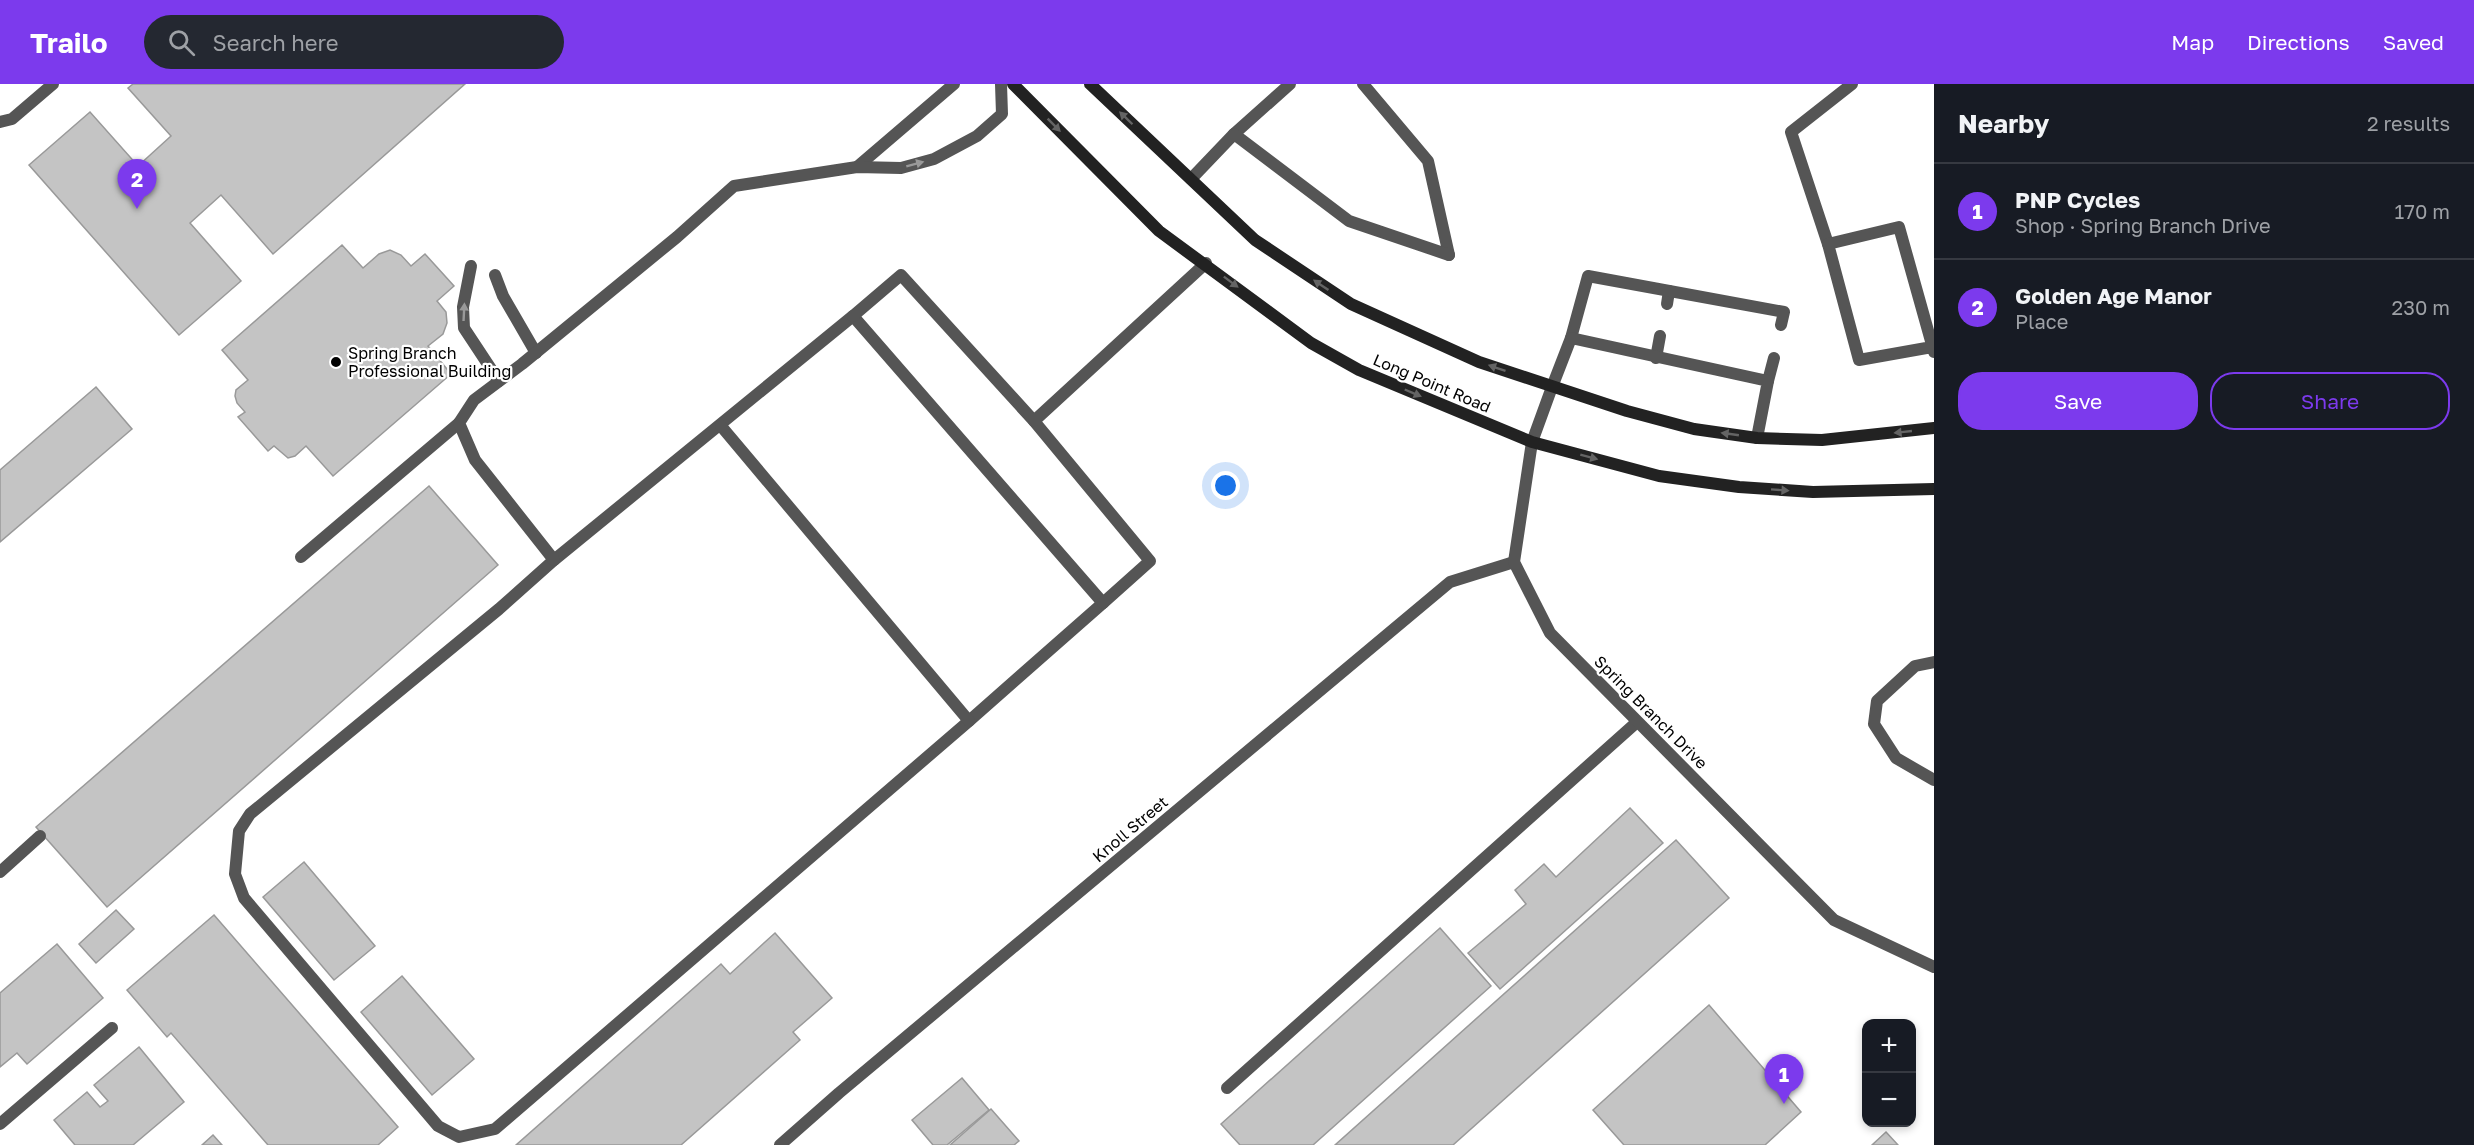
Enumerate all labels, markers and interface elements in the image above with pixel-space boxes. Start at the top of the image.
search box [144,15,564,69]
text: Trailo [30,26,108,59]
icon: search [165,26,198,59]
text: Search here [213,29,339,56]
text: Map [2171,29,2214,55]
text: Directions [2247,29,2350,55]
text: Saved [2383,29,2444,55]
text: Nearby [1958,108,2049,139]
text: 2 results [2367,111,2450,135]
one-way arrow [1119,112,1134,125]
one-way arrow [1047,118,1061,132]
one-way arrow [906,159,924,168]
pin: 2 [118,160,156,209]
text: PNP Cycles [2015,186,2140,213]
text: 1 [1972,199,1983,223]
text: 170 m [2395,199,2450,223]
text: Shop · Spring Branch Drive [2015,213,2271,237]
one-way arrow [1223,276,1239,289]
one-way arrow [1313,279,1330,290]
text: Golden Age Manor [2015,282,2212,309]
text: 2 [1971,295,1984,319]
text: 230 m [2392,295,2450,319]
one-way arrow [460,303,469,322]
text: Place [2015,309,2068,333]
place label: Spring Branch Professional Building [348,343,511,381]
street label: Long Point Road [1370,349,1494,417]
marker: Spring Branch Professional Building [329,355,343,369]
one-way arrow [1488,363,1506,373]
button: Save [1958,372,2198,430]
button: Share [2210,372,2450,430]
one-way arrow [1404,388,1422,398]
one-way arrow [1894,427,1913,437]
one-way arrow [1721,430,1740,439]
one-way arrow [1579,453,1598,463]
your location [1211,471,1240,500]
one-way arrow [1771,485,1790,495]
street label: Spring Branch Drive [1590,651,1712,773]
street label: Knoll Street [1088,792,1172,866]
map controls [1862,1019,1916,1127]
button: + [1862,1019,1916,1073]
pin: 1 [1764,1054,1804,1104]
button: − [1862,1073,1916,1127]

